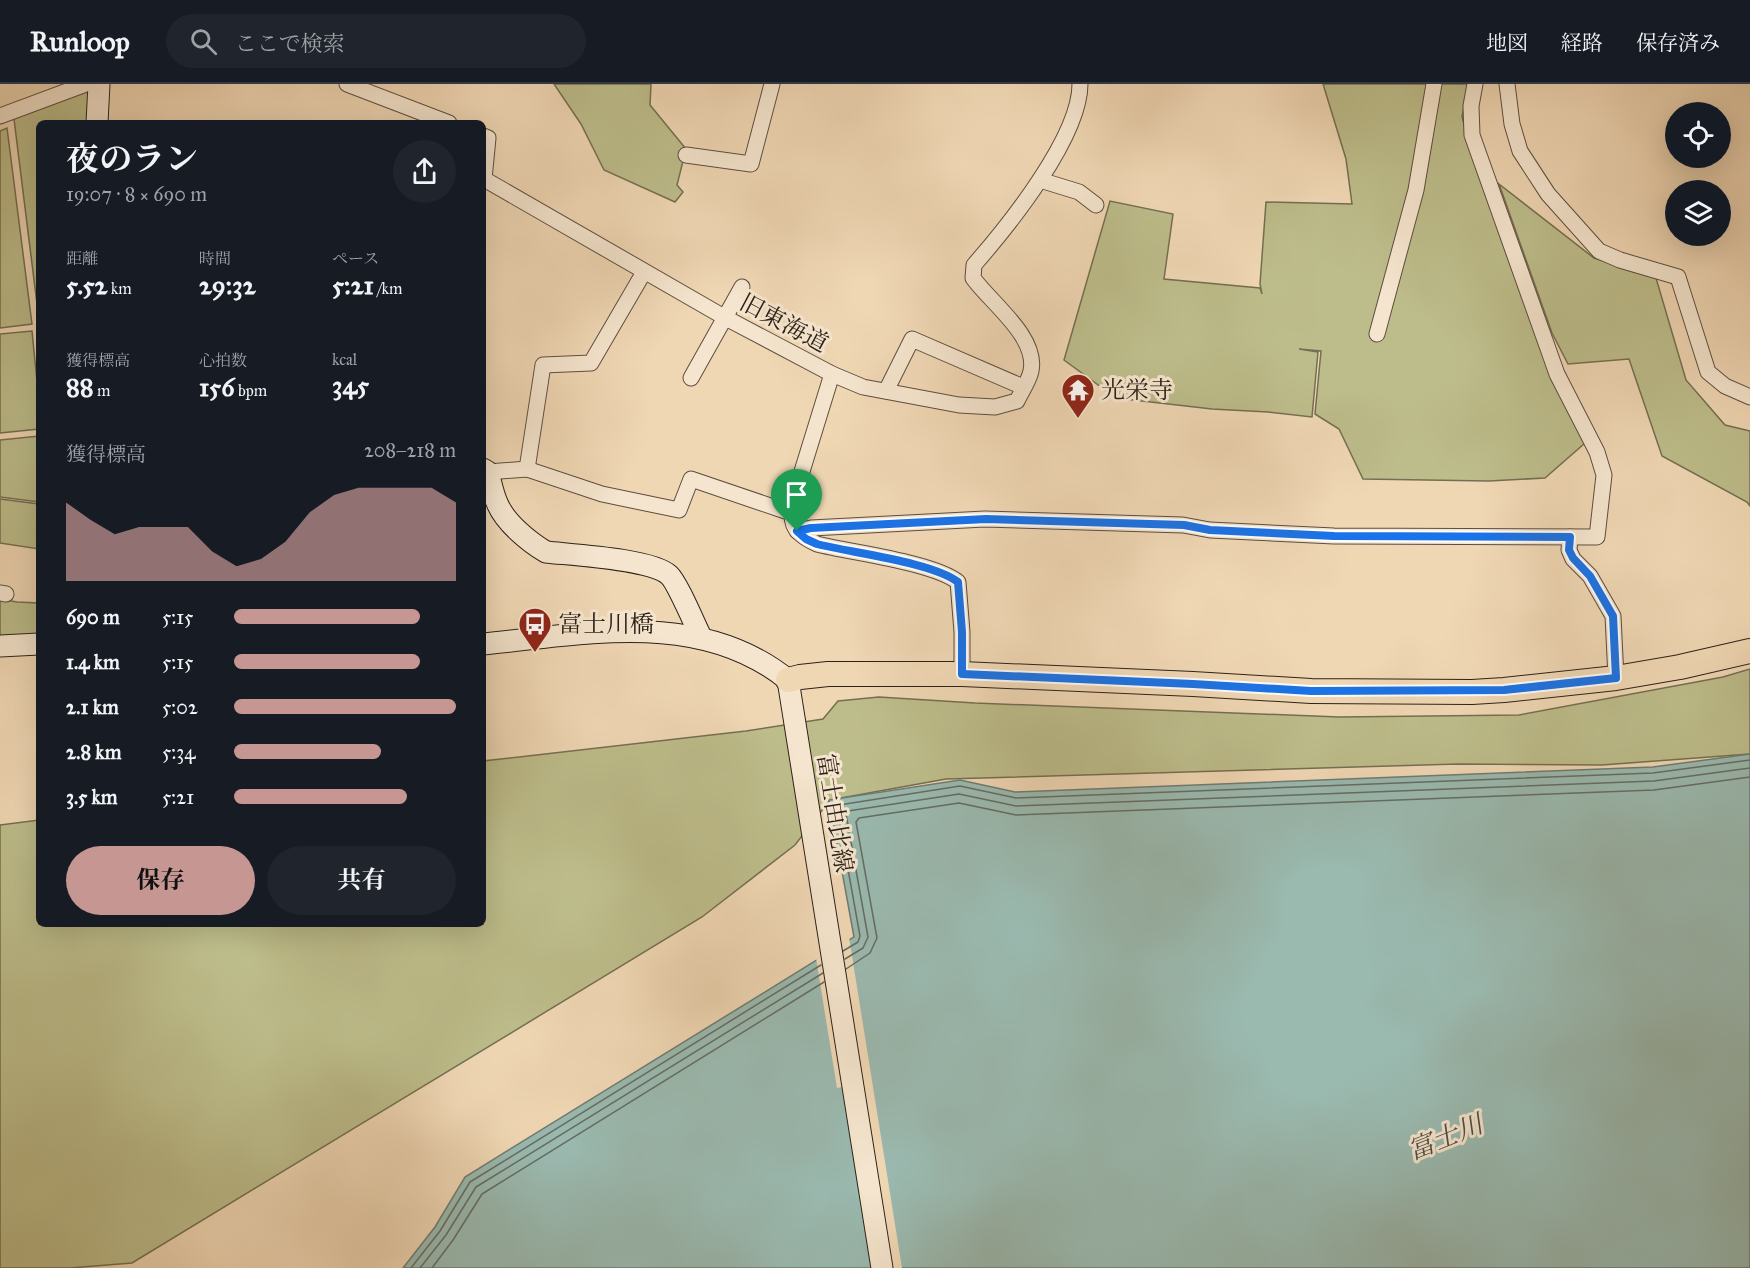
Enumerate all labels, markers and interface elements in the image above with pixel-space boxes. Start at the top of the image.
search box [166,14,586,68]
text: Runloop [30,24,130,59]
icon: search [187,25,220,58]
text: ここで検索 [235,30,345,57]
text: 地図 [1486,30,1528,56]
text: 経路 [1561,30,1603,56]
text: 保存済み [1636,30,1720,56]
map controls [1665,102,1731,246]
button: locate [1665,102,1731,168]
text: 夜のラン [66,139,198,179]
button: share [393,140,456,203]
button: layers [1665,180,1731,246]
text: 19:07 · 8 × 690 m [66,182,207,206]
text: 距離 [66,249,98,268]
text: 時間 [199,249,231,268]
text: ペース [332,249,379,268]
text: 5.52 [66,269,107,301]
text: 29:32 [199,269,256,301]
text: 5:21 [332,269,374,301]
text: km [107,279,132,298]
text: /km [374,279,402,298]
street label: 旧東海道 [735,287,833,359]
text: kcal [332,350,357,369]
text: 獲得標高 [66,351,130,370]
text: 心拍数 [199,351,247,370]
text: 345 [332,369,369,401]
text: 88 [66,371,94,403]
text: 156 [199,371,235,403]
temple icon: 光栄寺 [1060,372,1096,419]
place label: 光栄寺 [1101,375,1173,405]
text: m [94,381,111,400]
text: bpm [235,381,267,400]
text: 208–218 m [364,438,456,462]
text: 獲得標高 [66,442,146,466]
pin [771,469,822,531]
icon: arrive [780,478,813,511]
text: 690 m [66,605,120,629]
text: 5:15 [162,605,193,629]
bus stop icon: 富士川橋 [517,606,553,653]
place label: 富士川橋 [558,609,654,639]
text: 1.4 km [66,650,120,674]
text: 5:15 [162,650,193,674]
text: 2.1 km [66,695,119,719]
text: 5:02 [162,695,198,719]
text: 2.8 km [66,740,121,764]
text: 5:34 [162,740,195,764]
street label: 富士由比線 [811,751,859,875]
text: 3.5 km [66,785,118,809]
text: 5:21 [162,785,194,809]
button: 保存 [66,846,255,915]
button: 共有 [267,846,456,915]
water label: 富士川 [1403,1106,1490,1166]

